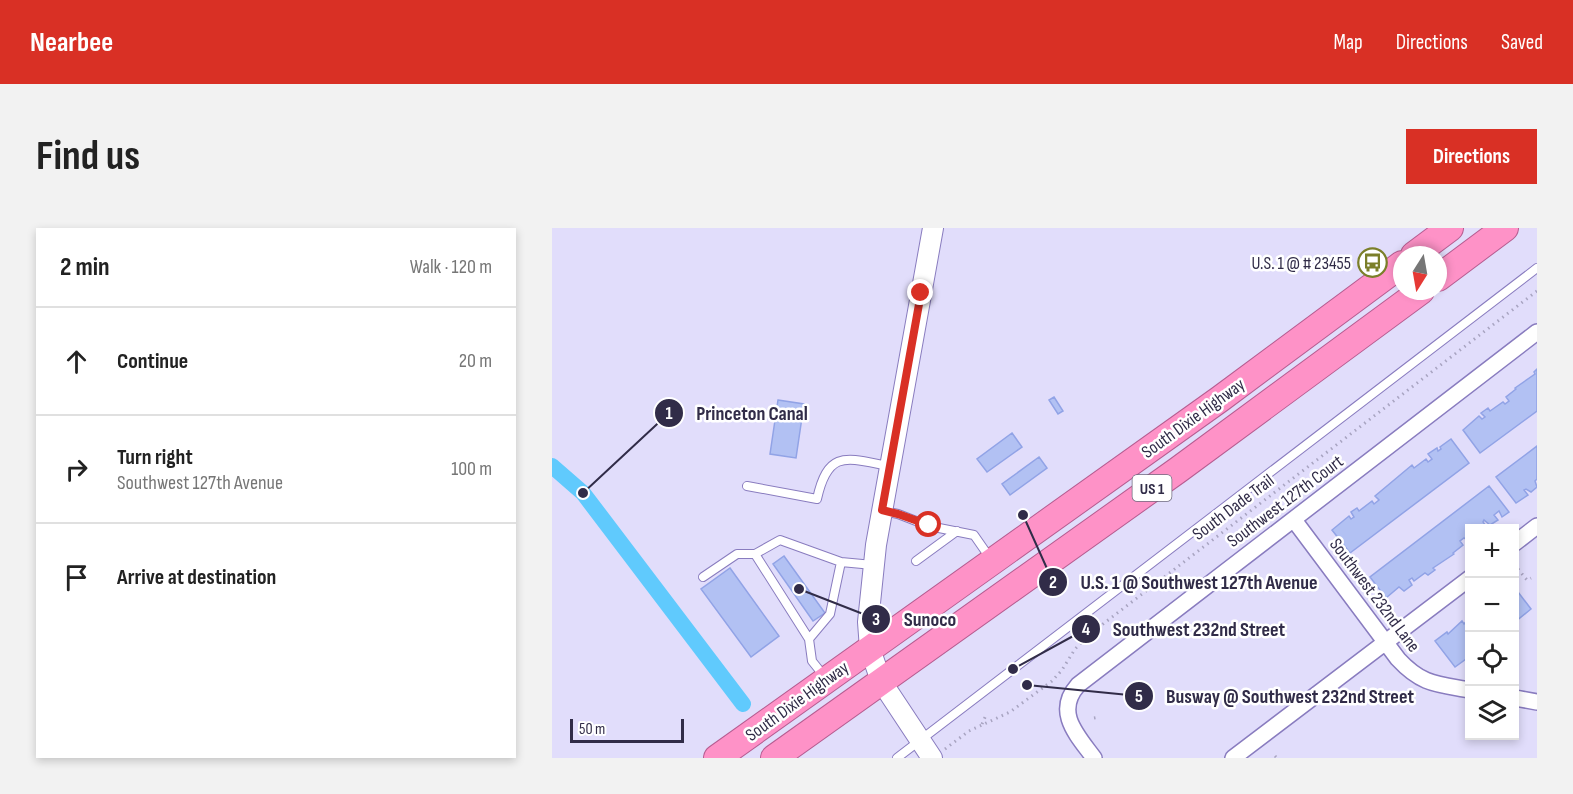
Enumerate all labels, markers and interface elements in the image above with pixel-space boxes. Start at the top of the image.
text: Nearbee [30,26,113,59]
text: Map [1333,30,1363,55]
text: Directions [1396,30,1468,55]
text: Saved [1501,30,1543,55]
button: Directions [1406,129,1537,184]
text: Find us [36,131,140,182]
north arrow [1393,246,1447,300]
bus stop icon: U.S. 1 @ # 23455 [1356,247,1388,279]
text: 2 min [60,252,110,283]
place label: U.S. 1 @ # 23455 [1252,253,1351,274]
text: Walk · 120 m [410,255,492,279]
route end [907,279,933,305]
icon: ahead [60,345,93,378]
text: Continue [117,348,188,375]
text: 20 m [459,349,492,373]
street label: South Dixie Highway [1138,374,1249,463]
callout: Princeton Canal [654,394,820,432]
text: Princeton Canal [696,402,808,426]
text: 1 [665,403,673,424]
text: Turn right [117,444,193,471]
street label: Southwest 127th Court [1223,451,1348,552]
icon: right [60,453,93,486]
text: 100 m [451,457,492,481]
street label: South Dade Trail [1188,470,1278,545]
text: Southwest 127th Avenue [117,471,283,495]
road number: US 1 [1132,475,1172,501]
route start [915,511,941,537]
map controls [1465,524,1519,740]
button: + [1465,524,1519,578]
street label: Southwest 232nd Lane [1325,534,1424,656]
icon: arrive [60,561,93,594]
callout: U.S. 1 @ Southwest 127th Avenue [1038,563,1329,601]
text: Arrive at destination [117,564,276,591]
text: U.S. 1 @ Southwest 127th Avenue [1081,571,1317,595]
text: 2 [1049,572,1057,593]
button: − [1465,578,1519,632]
callout: Sunoco [861,600,968,638]
text: Sunoco [904,608,956,632]
text: 3 [872,609,880,630]
callout: Southwest 232nd Street [1071,610,1297,648]
text: Southwest 232nd Street [1113,618,1286,642]
text: 4 [1082,619,1091,640]
button: locate [1465,632,1519,686]
street label: South Dixie Highway [742,657,853,746]
callout: Busway @ Southwest 232nd Street [1124,677,1426,715]
text: Busway @ Southwest 232nd Street [1166,685,1414,709]
text: 5 [1135,686,1143,707]
button: layers [1465,686,1519,740]
scale bar [570,716,684,744]
text: 50 m [579,720,605,739]

